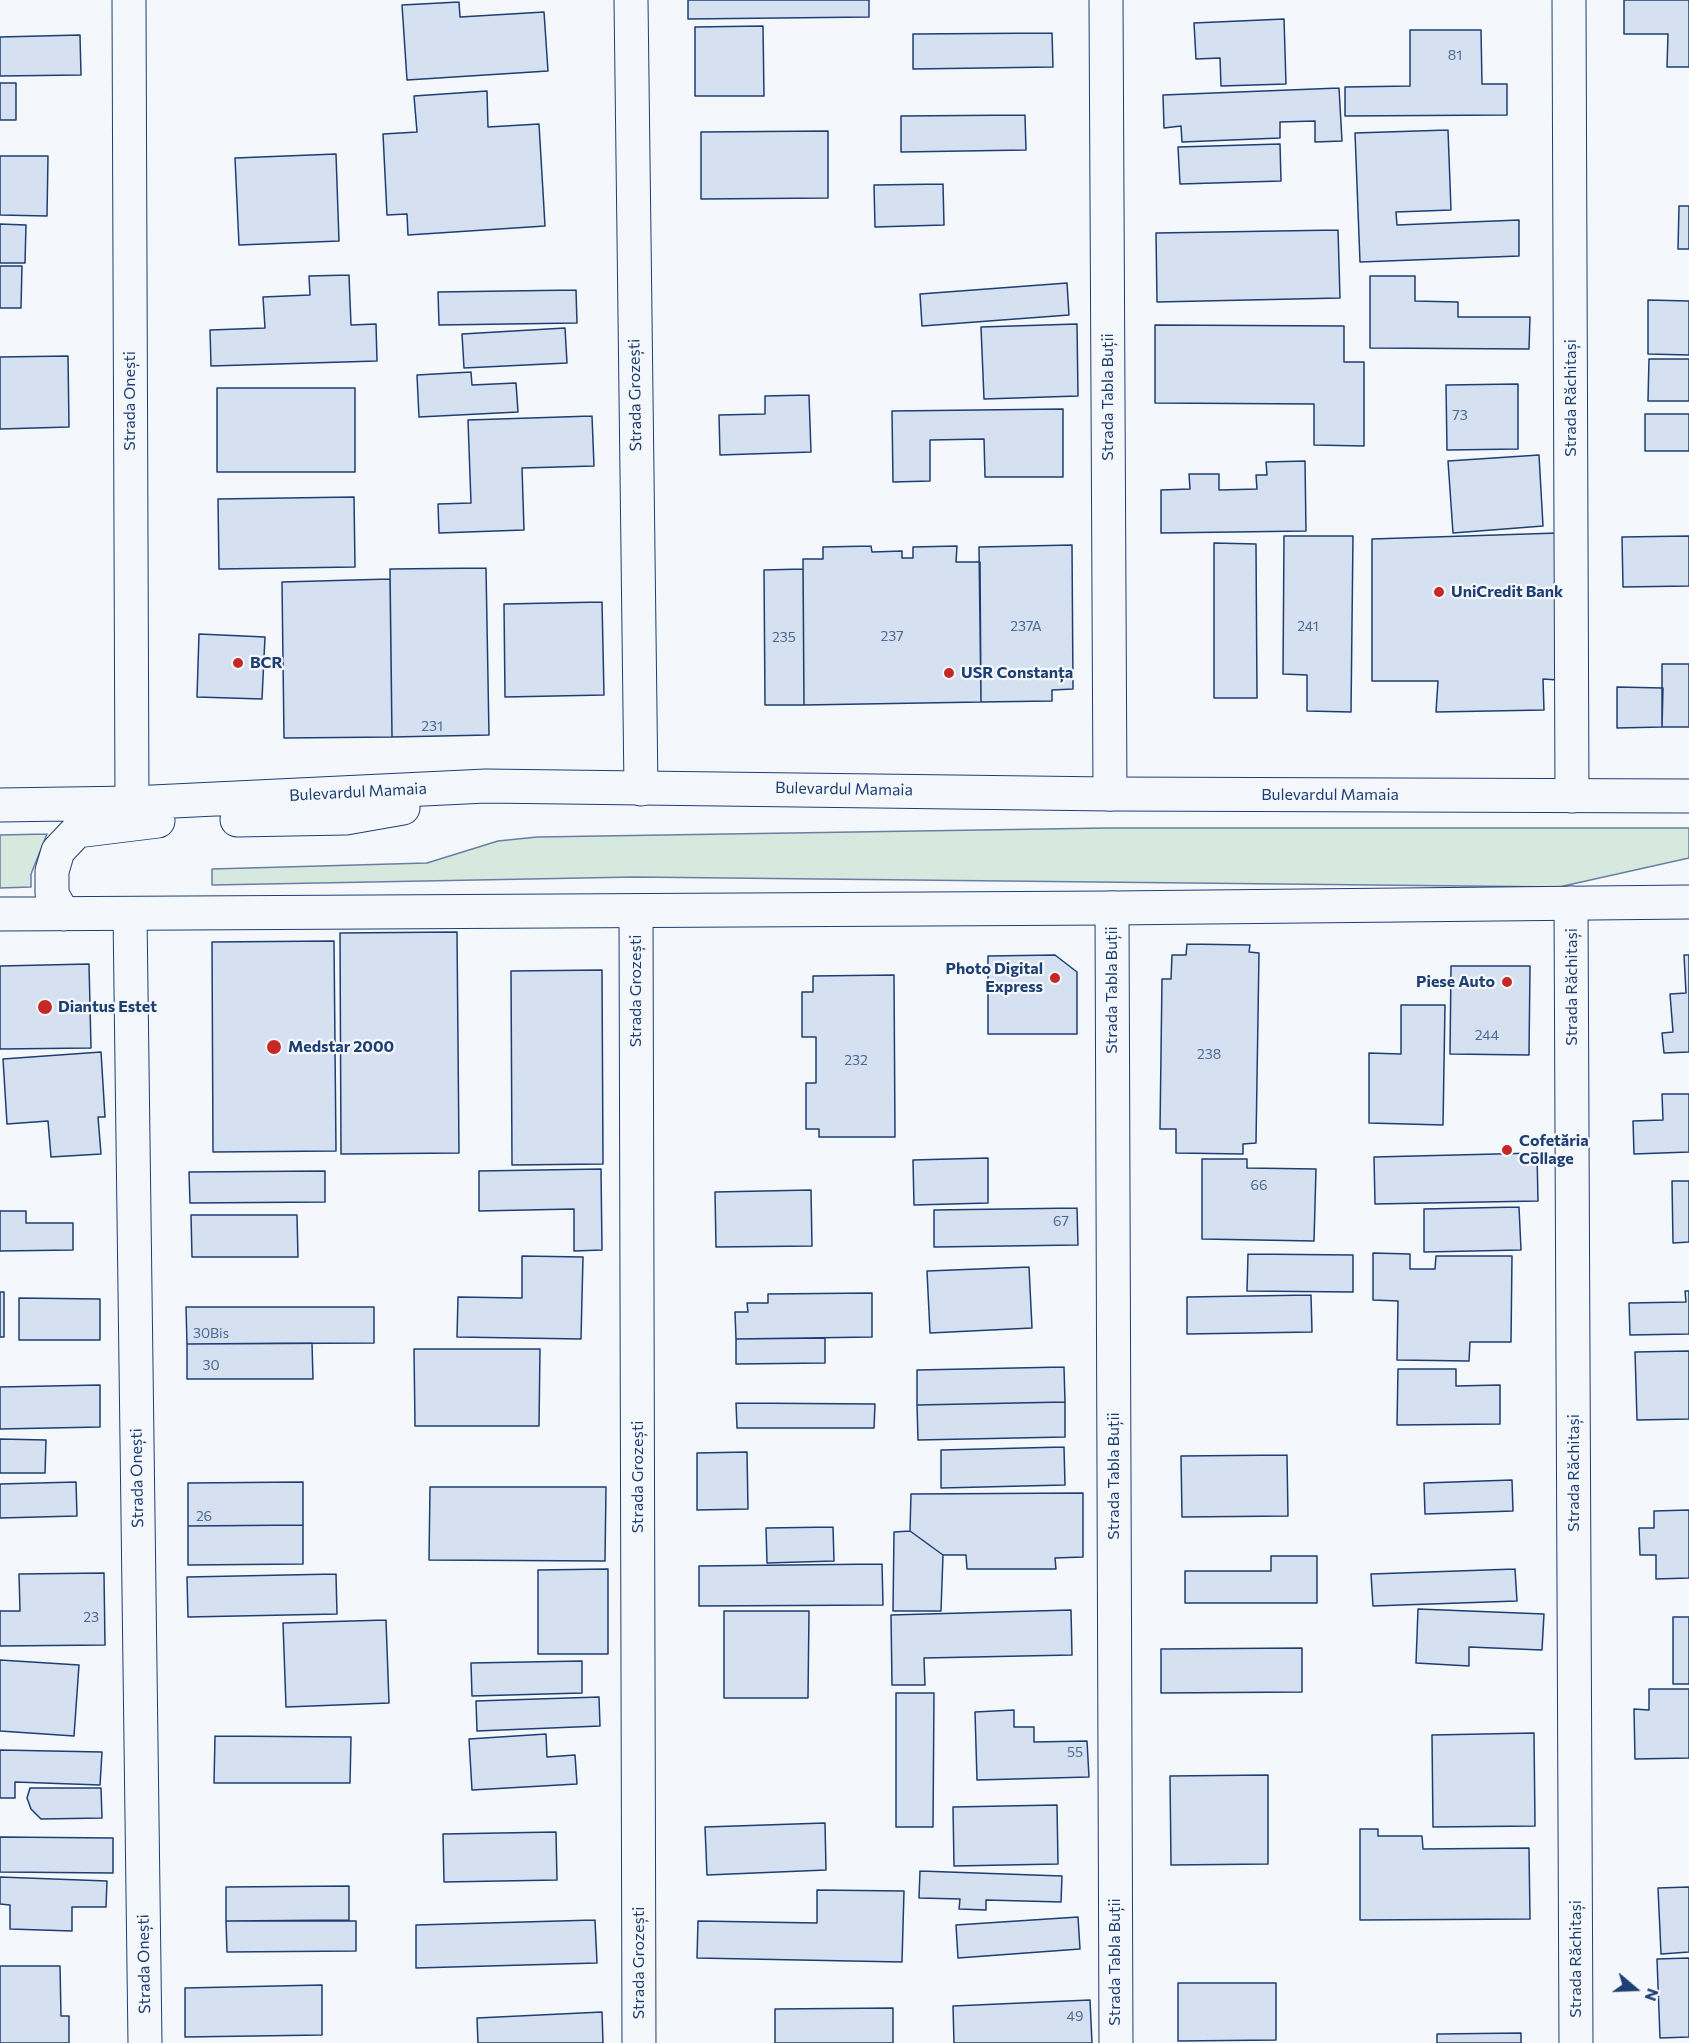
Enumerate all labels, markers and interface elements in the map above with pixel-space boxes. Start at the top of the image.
house number: 81 [1448,47,1462,63]
street label: Strada Tabla Buții [1098,333,1118,461]
street label: Strada Grozești [624,338,646,452]
street label: Strada Răchitași [1561,339,1581,457]
street label: Strada Onești [120,351,140,451]
house number: 73 [1452,407,1468,423]
place label: UniCredit Bank [1451,582,1563,602]
marker: UniCredit Bank [1432,585,1446,599]
house number: 237A [1010,618,1042,634]
house number: 241 [1297,618,1319,634]
house number: 237 [880,628,904,644]
house number: 235 [772,629,796,645]
place label: BCR [250,653,283,673]
marker: BCR [231,656,245,670]
place label: USR Constanța [961,663,1073,683]
marker: USR Constanța [942,666,956,680]
house number: 231 [421,718,443,734]
street label: Bulevardul Mamaia [775,778,913,800]
street label: Bulevardul Mamaia [289,779,427,805]
street label: Bulevardul Mamaia [1261,785,1399,805]
street label: Strada Tabla Buții [1102,926,1122,1054]
street label: Strada Răchitași [1562,928,1582,1046]
street label: Strada Grozești [626,935,646,1047]
place label: Photo Digital Express [946,959,1043,997]
marker: Photo Digital Express [1048,971,1062,985]
place label: Piese Auto [1416,972,1495,992]
marker: Piese Auto [1500,975,1514,989]
place label: Diantus Estet [58,997,157,1017]
marker: Diantus Estet [36,998,54,1016]
house number: 244 [1475,1027,1499,1043]
place label: Medstar 2000 [288,1037,394,1057]
marker: Medstar 2000 [265,1038,283,1056]
house number: 238 [1197,1046,1221,1062]
house number: 232 [844,1052,868,1068]
place label: Cofetăria Collage [1519,1131,1589,1169]
marker: Cofetăria Collage [1500,1143,1514,1157]
house number: 66 [1251,1177,1267,1193]
house number: 67 [1053,1213,1069,1229]
house number: 30Bis [193,1325,229,1341]
house number: 30 [202,1357,220,1373]
street label: Strada Tabla Buții [1104,1412,1124,1540]
street label: Strada Răchitași [1564,1414,1584,1532]
street label: Strada Grozești [628,1421,648,1533]
street label: Strada Onești [127,1428,147,1528]
house number: 26 [196,1508,212,1524]
house number: 23 [83,1609,99,1625]
house number: 55 [1067,1744,1083,1760]
street label: Strada Tabla Buții [1105,1898,1125,2026]
street label: Strada Răchitași [1566,1900,1586,2018]
street label: Strada Grozești [629,1907,649,2019]
street label: Strada Onești [134,1914,154,2014]
north arrow [1605,1959,1665,2019]
text: N [1642,1986,1663,2004]
house number: 49 [1067,2008,1083,2024]

